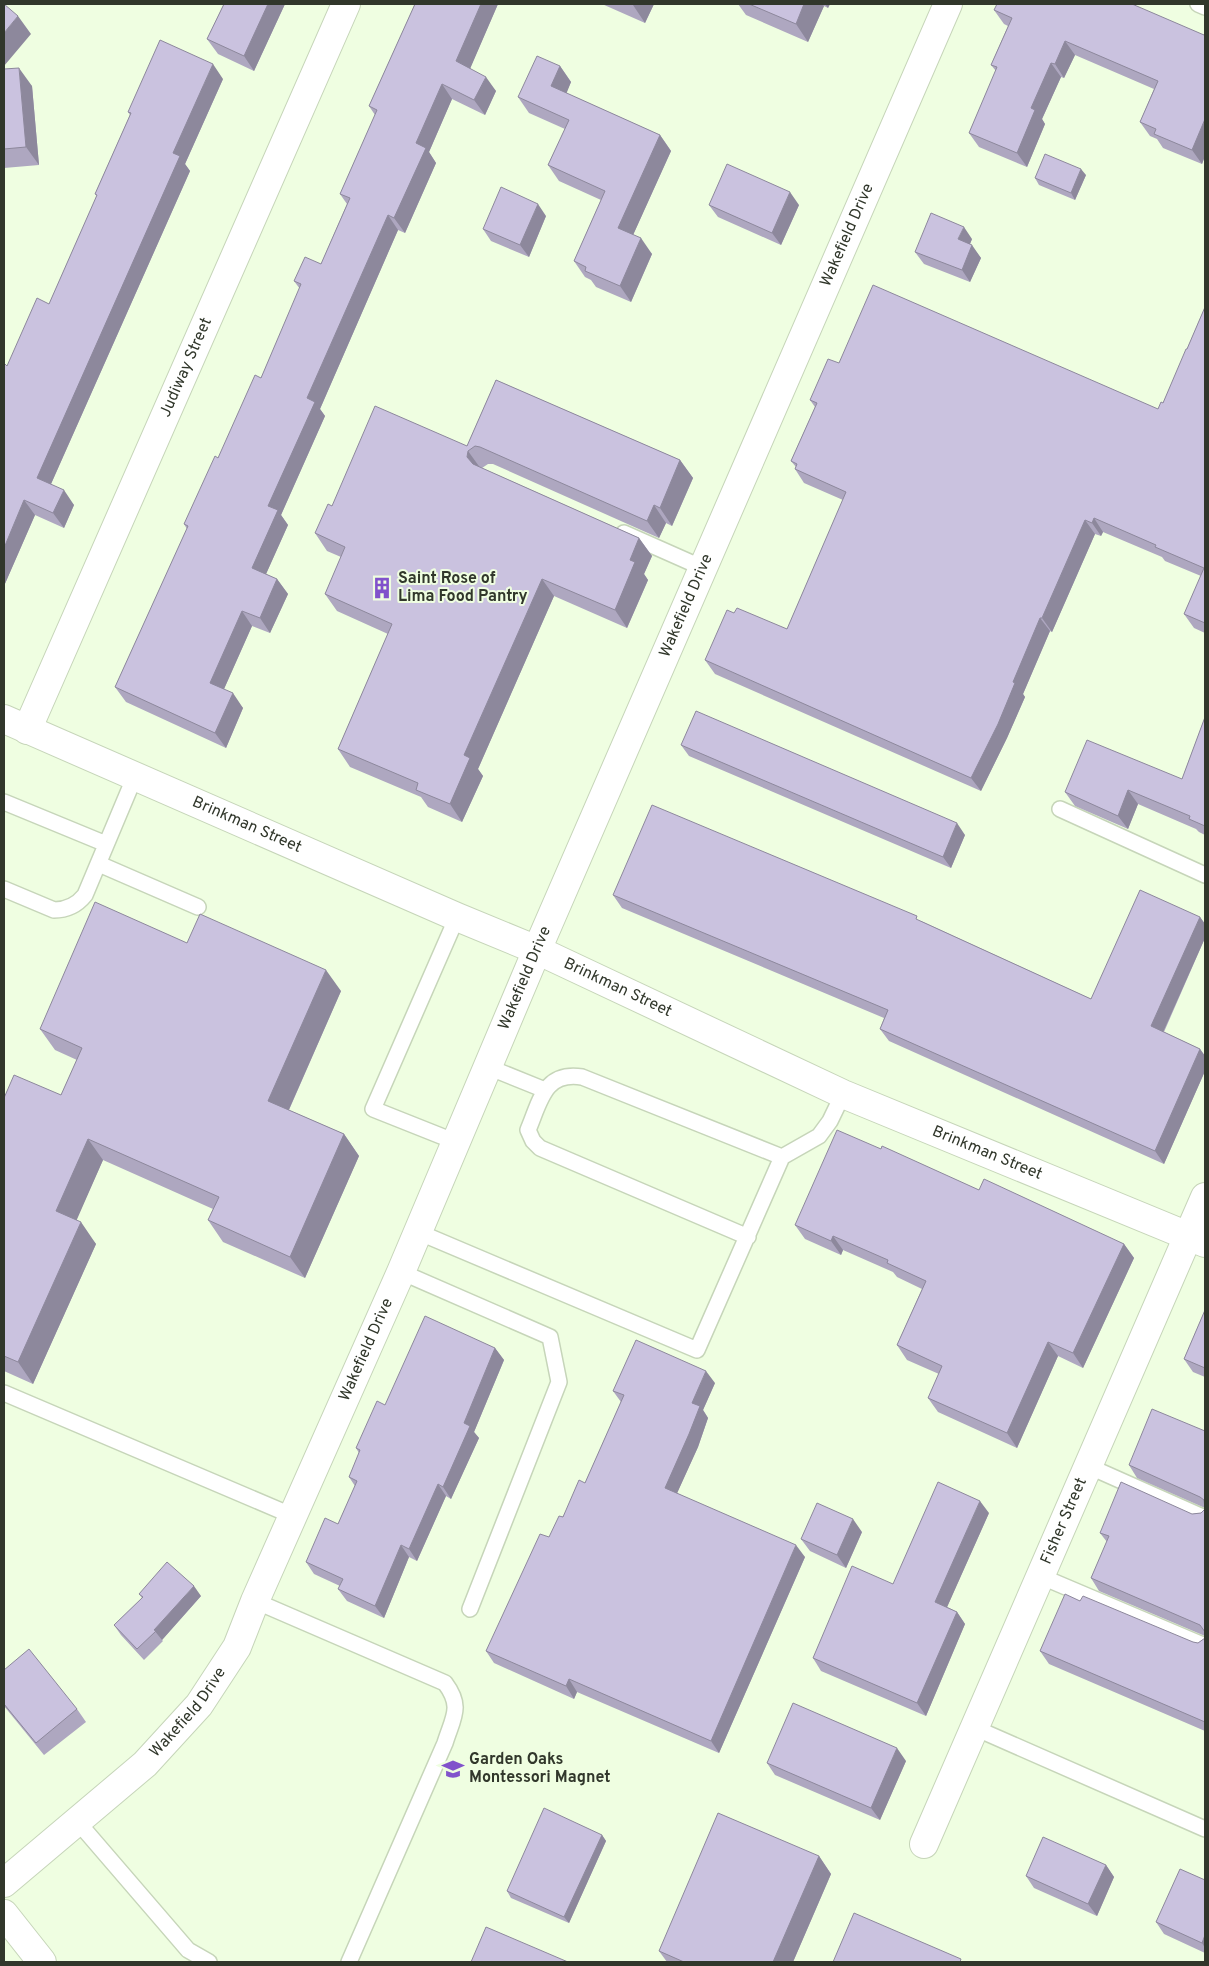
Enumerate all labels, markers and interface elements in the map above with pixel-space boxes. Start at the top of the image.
street label: Wakefield Drive [816,180,879,290]
street label: Judiway Street [156,315,217,420]
street label: Wakefield Drive [655,551,718,661]
place label: Saint Rose of Lima Food Pantry [398,569,528,607]
building icon: Saint Rose of Lima Food Pantry [369,575,395,601]
street label: Brinkman Street [189,792,305,858]
street label: Wakefield Drive [494,923,556,1033]
street label: Brinkman Street [560,954,675,1022]
street label: Brinkman Street [929,1122,1045,1185]
street label: Wakefield Drive [335,1295,398,1405]
street label: Fisher Street [1037,1475,1092,1568]
street label: Wakefield Drive [146,1664,231,1762]
place label: Garden Oaks Montessori Magnet [469,1750,611,1788]
school or university icon: Garden Oaks Montessori Magnet [440,1756,466,1782]

